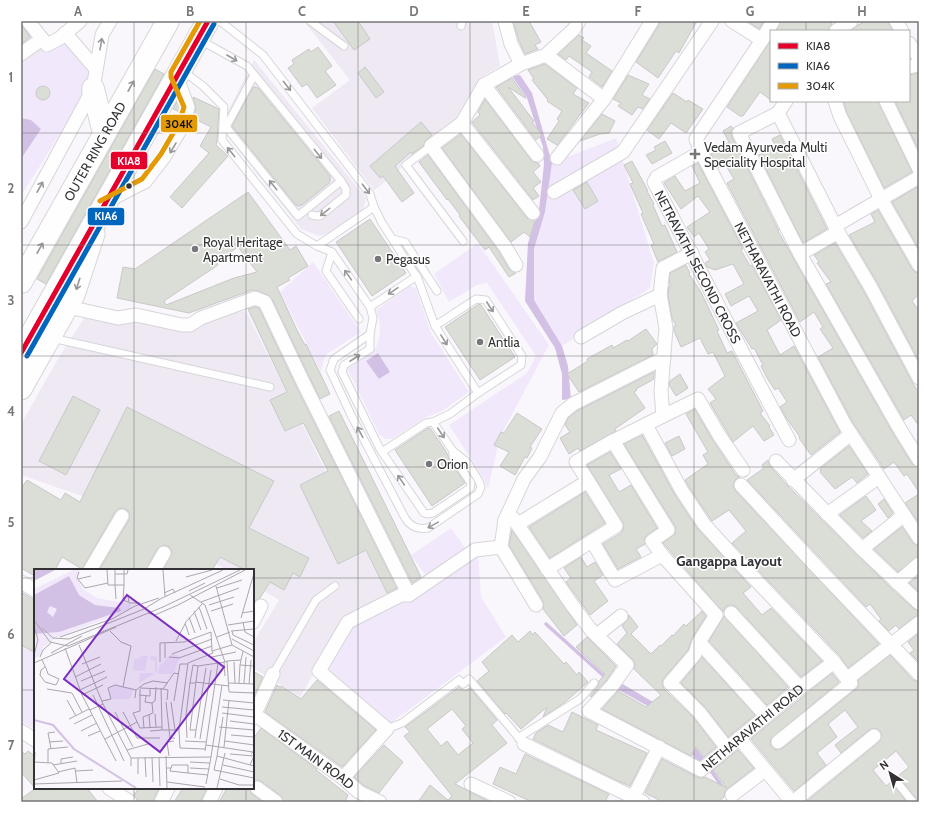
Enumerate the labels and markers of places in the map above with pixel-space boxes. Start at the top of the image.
place label: Vedam Ayurveda Multi Speciality Hospital [704,139,827,170]
marker: Vedam Ayurveda Multi Speciality Hospital [689,148,701,160]
unlabelled marker [124,181,134,191]
place label: Royal Heritage Apartment [203,234,283,265]
marker: Royal Heritage Apartment [190,244,200,254]
place label: Pegasus [386,251,431,267]
marker: Pegasus [373,254,383,264]
place label: Antlia [488,334,520,350]
marker: Antlia [475,337,485,347]
place label: Orion [437,456,468,472]
marker: Orion [424,459,434,469]

